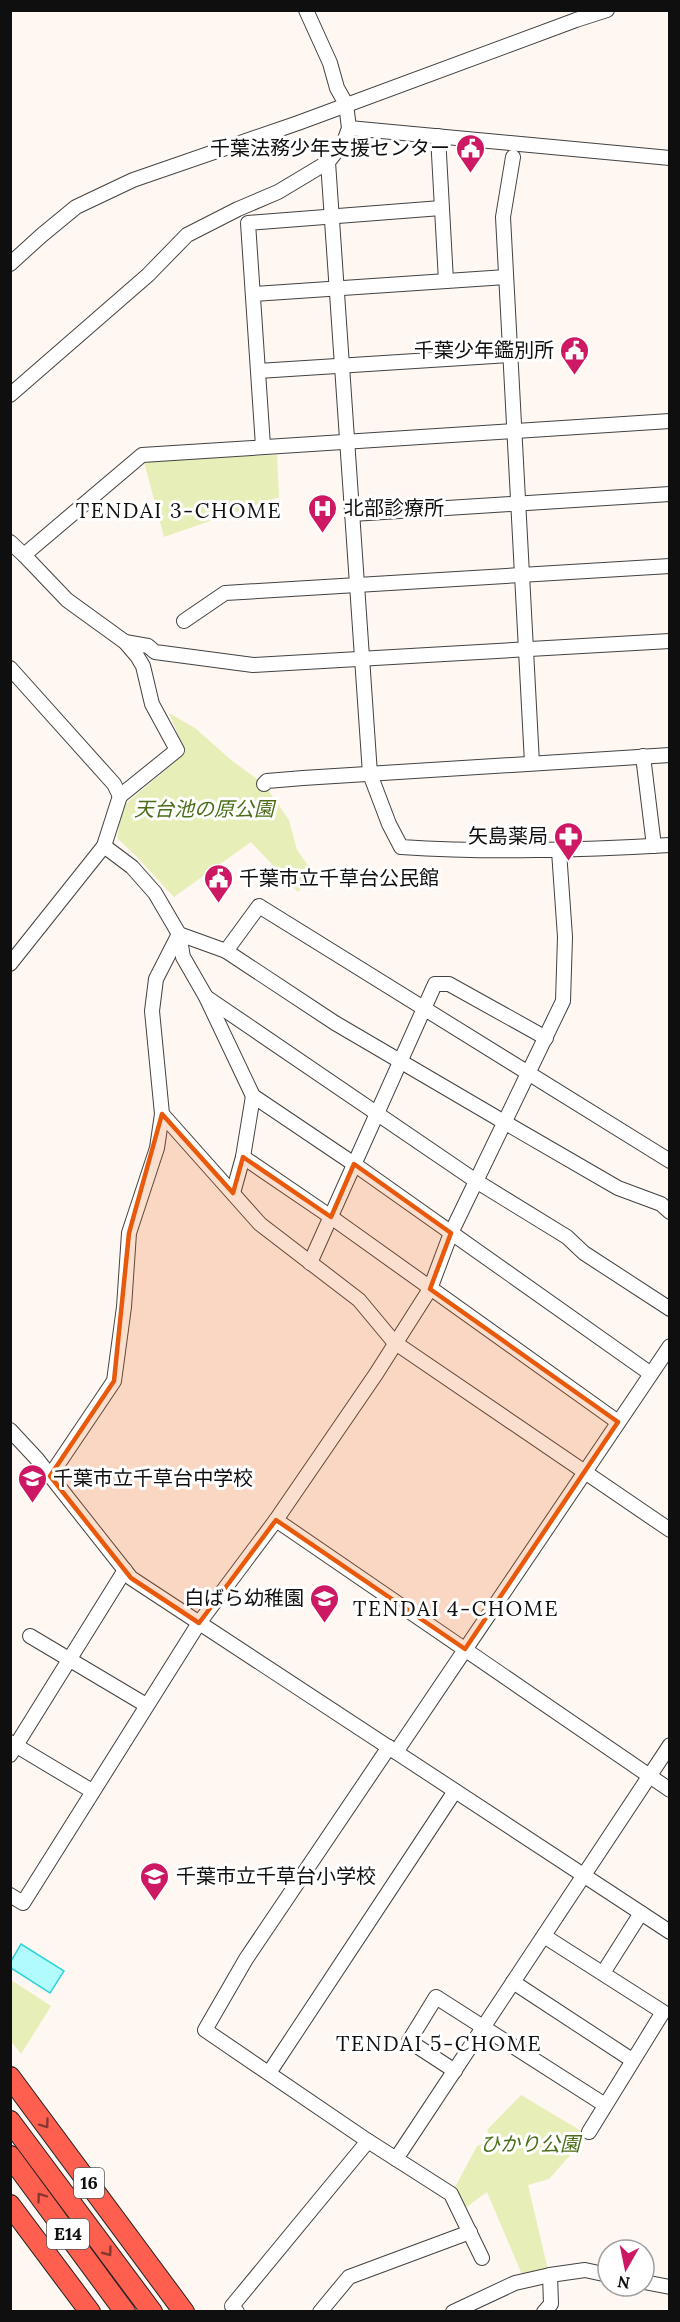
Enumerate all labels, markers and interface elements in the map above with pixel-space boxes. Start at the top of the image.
public building icon: 千葉法務少年支援センター [455,132,487,174]
place label: 千葉法務少年支援センター [210,135,450,160]
public building icon: 千葉少年鑑別所 [559,334,591,376]
place label: 千葉少年鑑別所 [414,337,554,362]
hospital icon: 北部診療所 [307,492,339,534]
place label: 北部診療所 [344,495,444,520]
district label: TENDAI 3-CHOME [76,497,282,524]
park label: 天台池の原公園 [134,796,277,821]
pharmacy icon: 矢島薬局 [553,820,585,862]
place label: 矢島薬局 [468,823,548,848]
public building icon: 千葉市立千草台公民館 [202,862,234,904]
place label: 千葉市立千草台公民館 [239,865,439,890]
school or university icon: 千葉市立千草台中学校 [16,1462,48,1504]
place label: 千葉市立千草台中学校 [53,1465,253,1490]
school or university icon: 白ばら幼稚園 [309,1582,341,1624]
place label: 白ばら幼稚園 [184,1585,304,1610]
district label: TENDAI 4-CHOME [353,1595,559,1622]
school or university icon: 千葉市立千草台小学校 [139,1860,171,1902]
place label: 千葉市立千草台小学校 [176,1863,376,1888]
district label: TENDAI 5-CHOME [336,2030,542,2057]
one-way arrow [38,2117,49,2128]
park label: ひかり公園 [480,2131,583,2156]
road number: 16 [74,2168,104,2198]
one-way arrow [37,2192,48,2203]
road number: E14 [47,2219,89,2249]
north arrow [596,2238,656,2298]
one-way arrow [101,2246,112,2257]
text: N [616,2272,631,2294]

